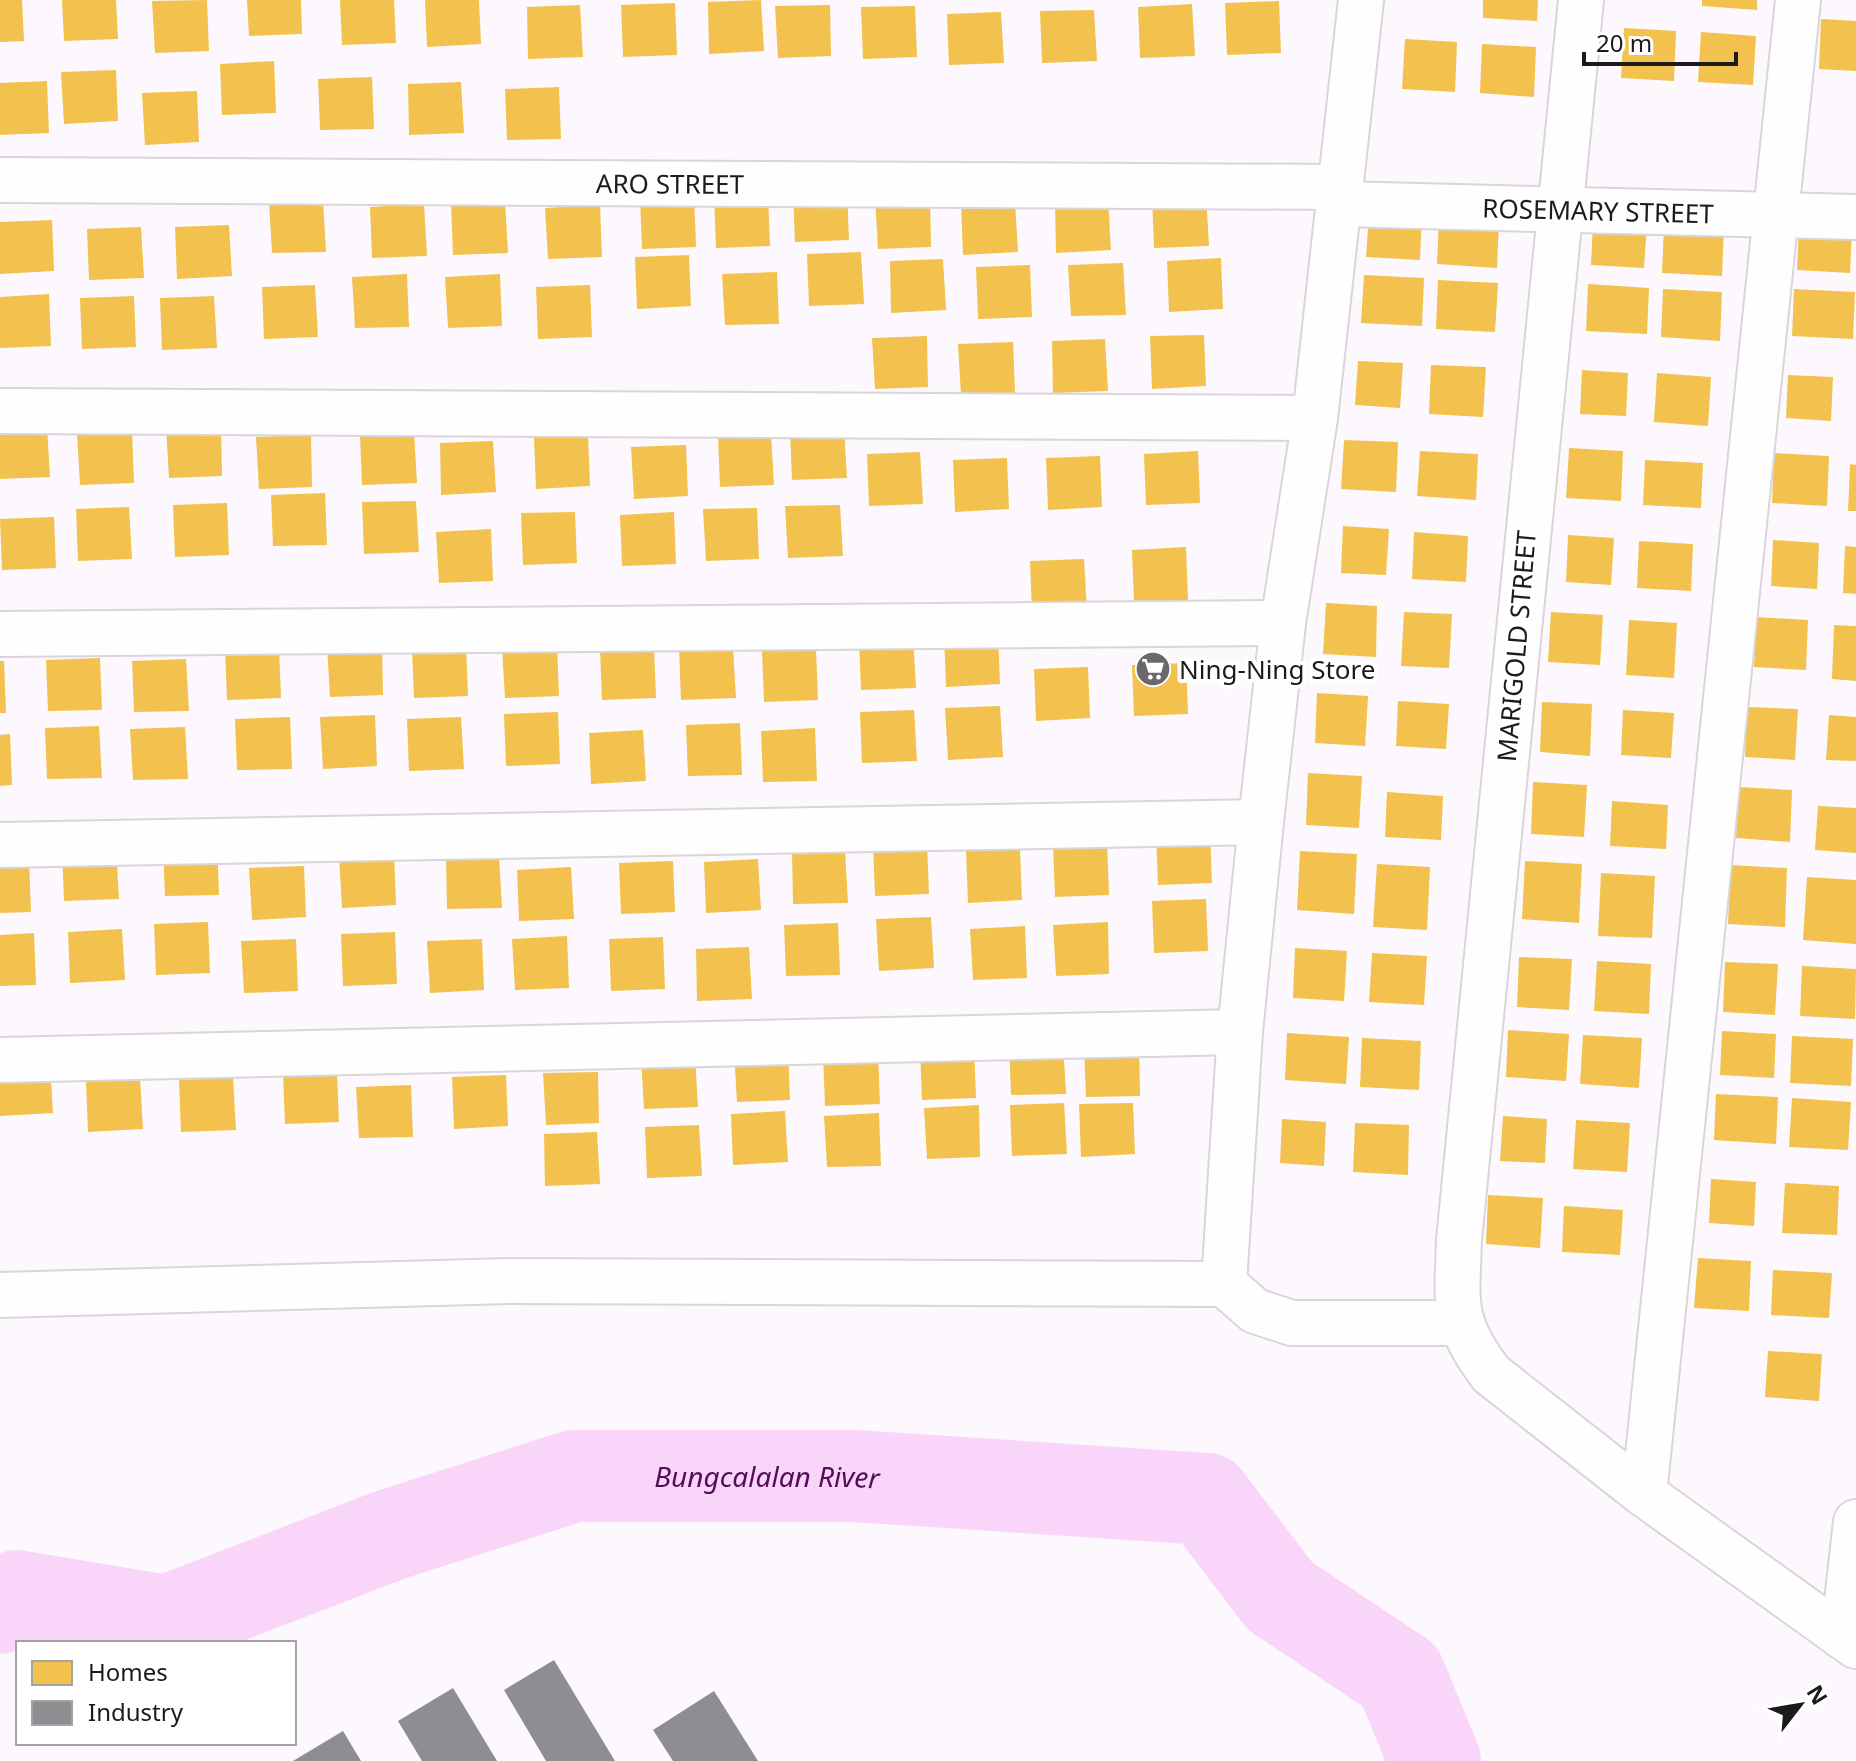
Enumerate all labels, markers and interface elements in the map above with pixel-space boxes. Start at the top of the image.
scale bar [1584,16,1736,66]
text: 20 m [1596,26,1652,59]
street label: ARO STREET [596,165,745,202]
street label: ROSEMARY STREET [1482,190,1715,231]
street label: MARIGOLD STREET [1488,528,1544,763]
supermarket icon: Ning-Ning Store [1134,650,1172,688]
place label: Ning-Ning Store [1179,651,1375,687]
water label: Bungcalalan River [654,1457,883,1497]
legend [16,1641,296,1745]
text: Homes [88,1655,168,1688]
north arrow [1760,1665,1840,1745]
text: N [1801,1679,1835,1710]
text: Industry [88,1695,184,1728]

